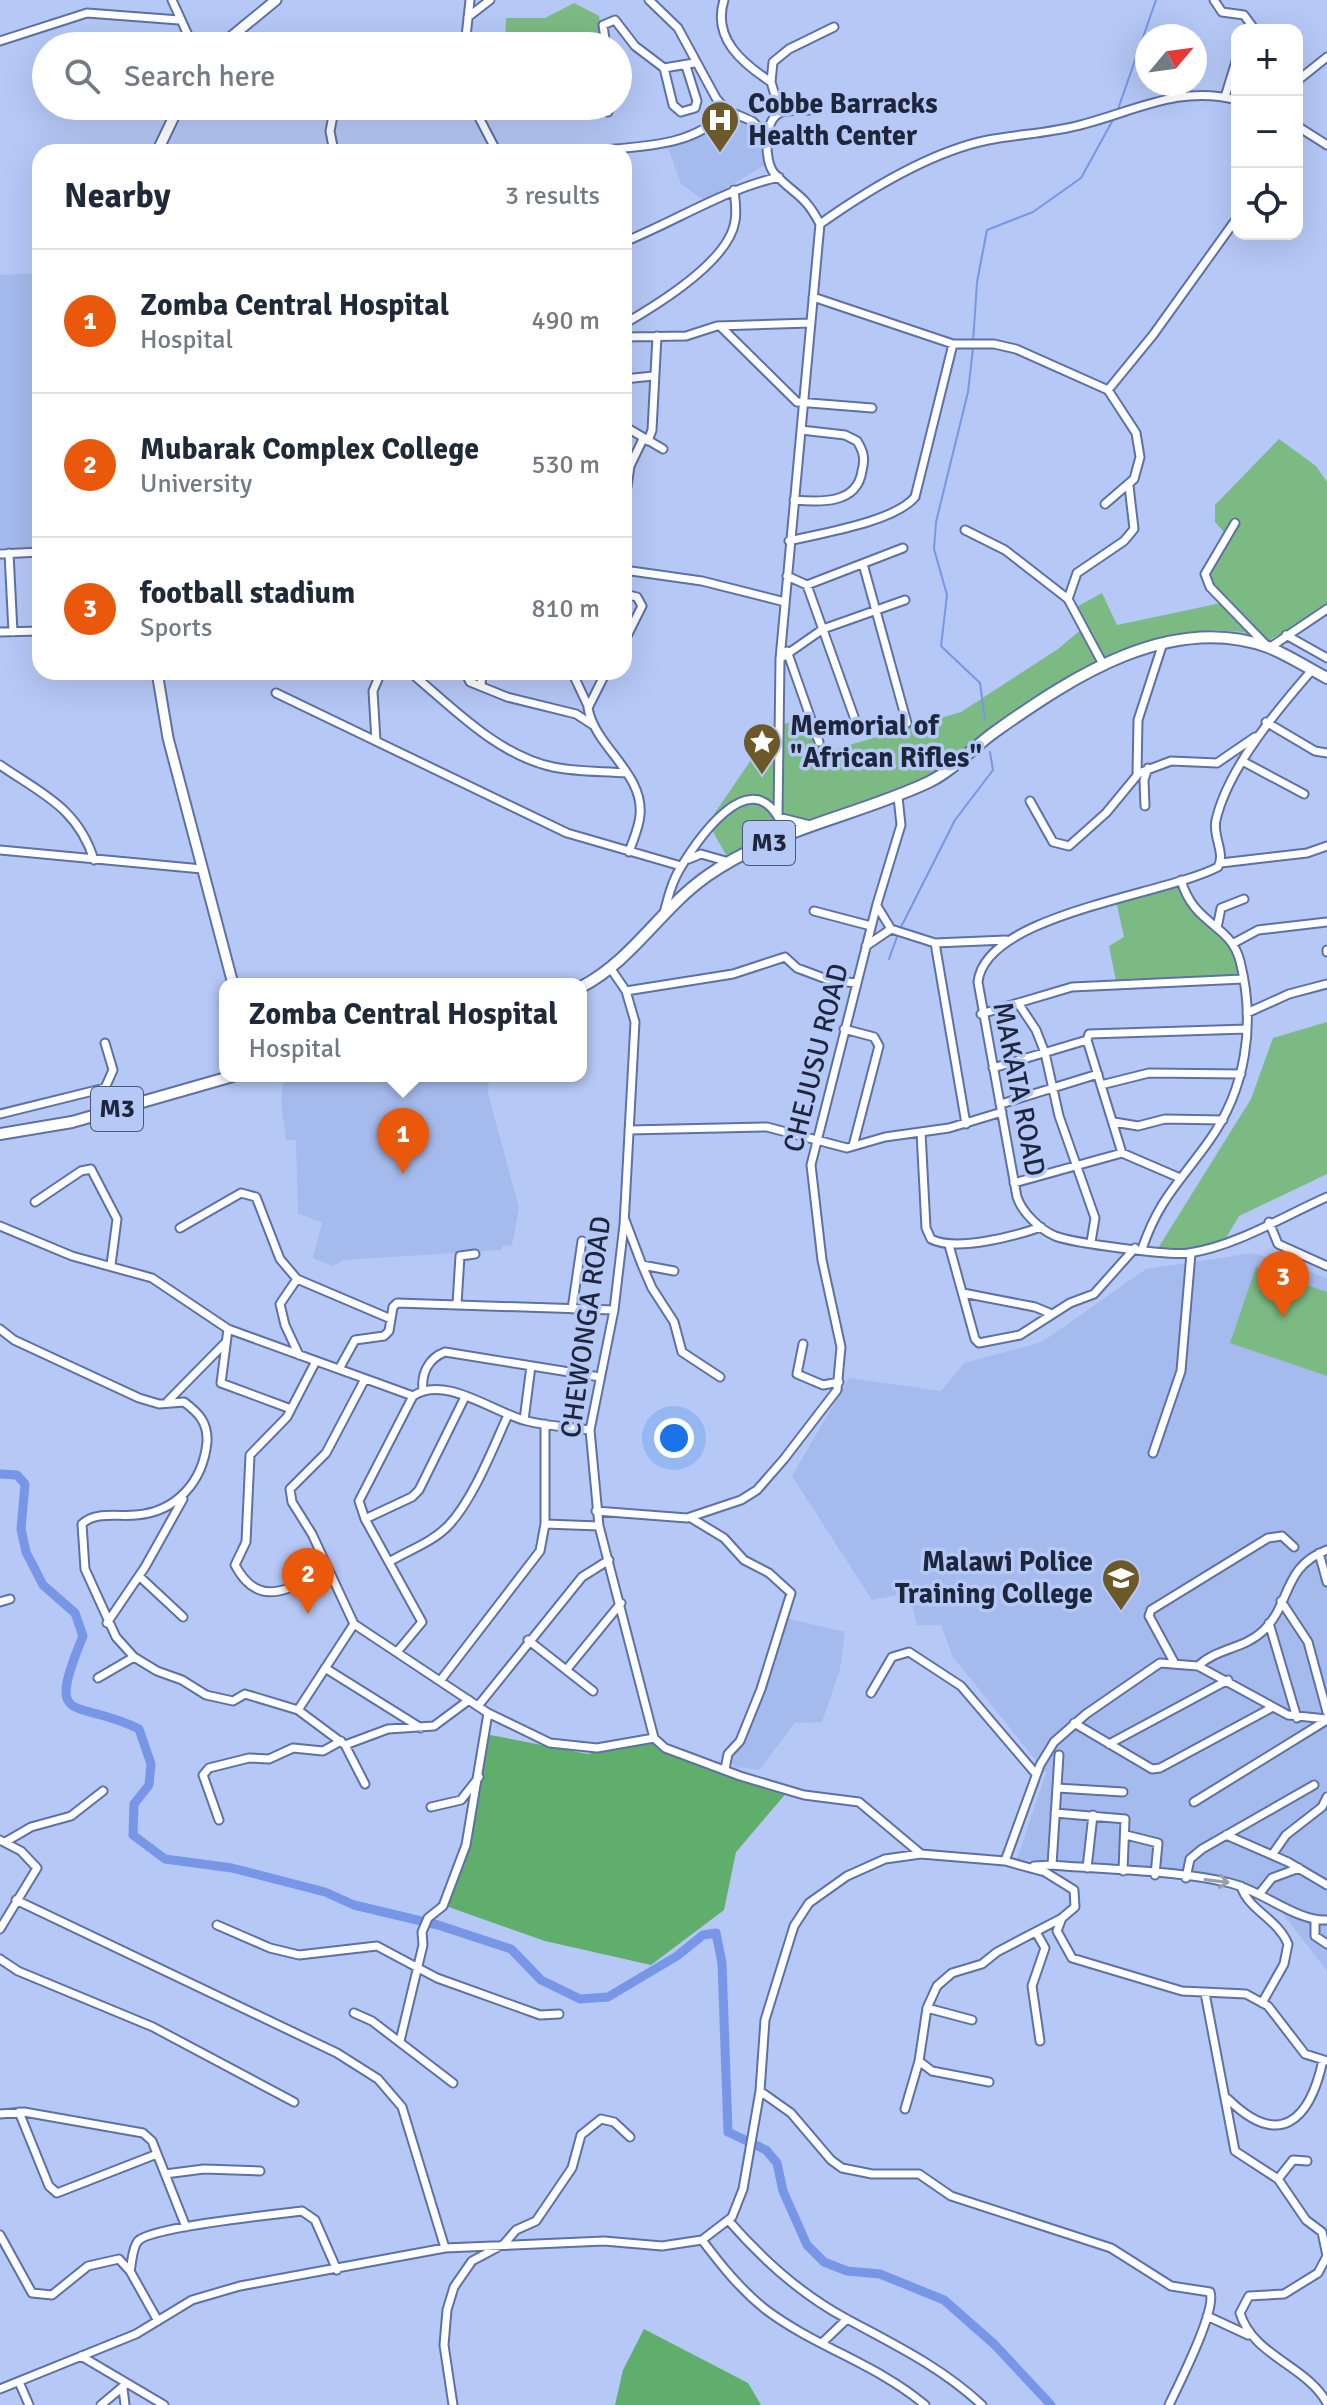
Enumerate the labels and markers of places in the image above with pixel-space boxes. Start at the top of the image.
place label: Cobbe Barracks Health Center [748,87,938,153]
hospital icon: Cobbe Barracks Health Center [699,99,741,154]
place label: Memorial of "African Rifles" [790,709,982,775]
place icon: Memorial of "African Rifles" [741,721,783,776]
pin: 1 [377,1108,429,1174]
pin: 3 [1257,1251,1309,1317]
place label: Malawi Police Training College [895,1545,1093,1611]
pin: 2 [282,1548,334,1614]
school or university icon: Malawi Police Training College [1100,1557,1142,1612]

